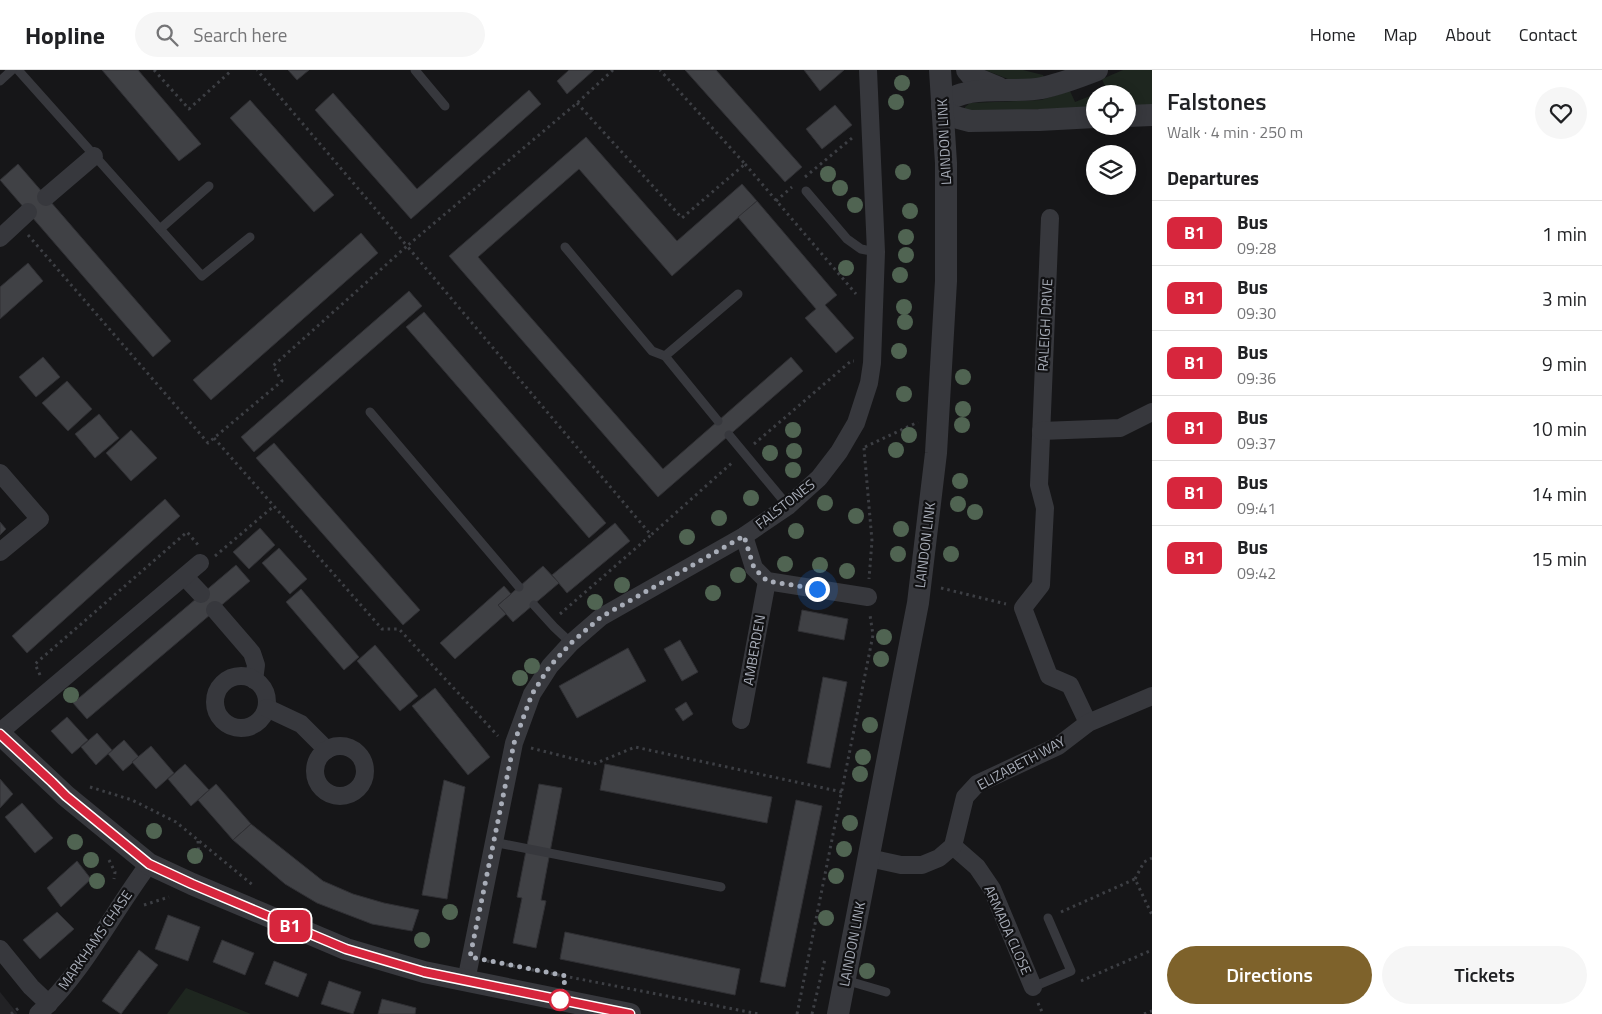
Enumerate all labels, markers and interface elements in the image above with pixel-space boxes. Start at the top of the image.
search box [135,12,485,57]
text: Hopline [25,17,105,53]
text: Search here [193,20,287,49]
icon: search [153,21,181,49]
text: Home [1310,21,1356,48]
text: Map [1384,21,1417,48]
text: About [1445,21,1491,48]
text: Contact [1519,21,1577,48]
text: Falstones [1167,83,1266,119]
map controls [1086,85,1136,195]
button: locate [1086,85,1136,135]
button: heart [1535,87,1587,139]
street label: LAINDON LINK [931,98,956,186]
text: Walk · 4 min · 250 m [1167,120,1303,144]
button: layers [1086,145,1136,195]
text: Departures [1167,163,1259,192]
text: Bus [1237,207,1268,236]
text: B1 [1184,219,1205,246]
text: 1 min [1542,219,1587,248]
text: 09:28 [1237,236,1276,260]
text: Bus [1237,272,1268,301]
street label: RALEIGH DRIVE [1032,278,1057,372]
text: B1 [1184,284,1205,311]
text: 3 min [1542,284,1587,313]
text: 09:30 [1237,301,1276,325]
text: Bus [1237,337,1268,366]
text: B1 [1184,349,1205,376]
text: 9 min [1542,349,1587,378]
text: 09:36 [1237,366,1276,390]
text: Bus [1237,402,1268,431]
text: B1 [1184,414,1205,441]
text: 10 min [1531,414,1587,443]
text: 09:37 [1237,431,1276,455]
text: Bus [1237,467,1268,496]
street label: FALSTONES [750,474,819,534]
text: B1 [1184,479,1205,506]
text: 14 min [1531,479,1587,508]
text: 09:41 [1237,496,1276,520]
street label: LAINDON LINK [909,501,940,589]
text: Bus [1237,532,1268,561]
text: B1 [1184,544,1205,571]
text: 15 min [1531,544,1587,573]
text: 09:42 [1237,561,1276,585]
your location [805,577,830,602]
street label: AMBERDEN [737,613,770,687]
street label: ELIZABETH WAY [973,730,1069,795]
street label: ARMADA CLOSE [979,882,1038,978]
street label: MARKHAMS CHASE [52,885,137,994]
street label: LAINDON LINK [833,899,870,988]
line badge: B1 [268,910,312,942]
text: B1 [279,912,301,939]
button: Directions [1167,946,1372,1004]
button: Tickets [1382,946,1587,1004]
unlabelled marker [549,989,571,1011]

